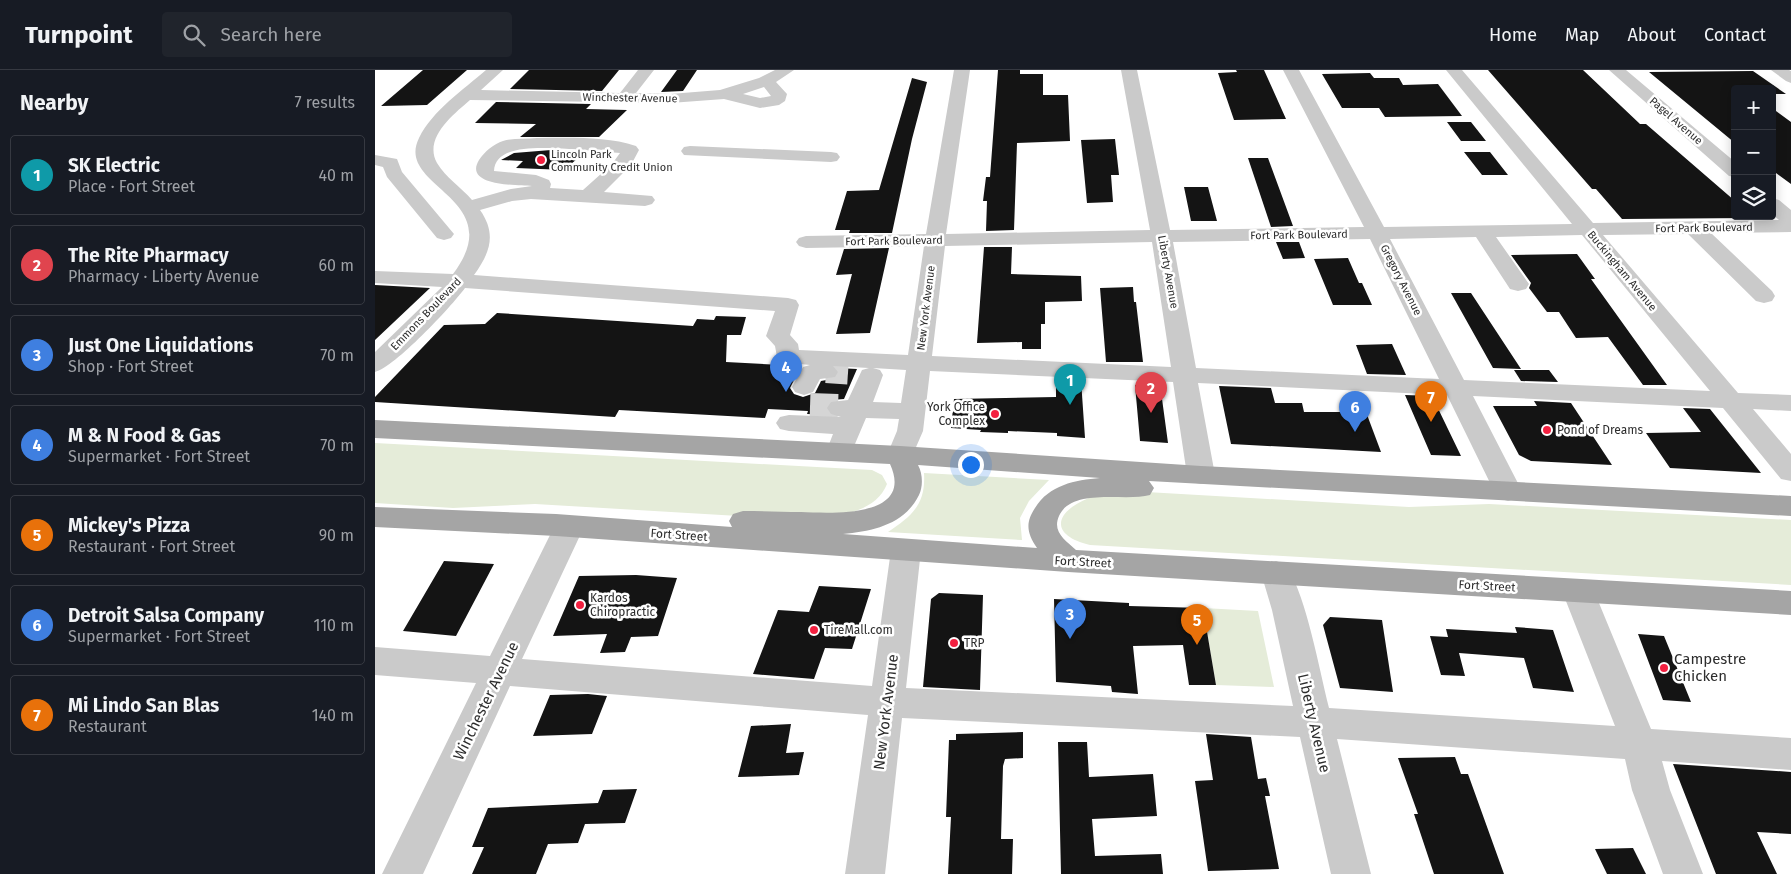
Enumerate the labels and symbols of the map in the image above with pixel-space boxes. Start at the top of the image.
street label: Winchester Avenue [582,91,678,105]
street label: Pagel Avenue [1647,94,1705,148]
place label: Lincoln Park Community Credit Union [551,148,673,174]
marker: Lincoln Park Community Credit Union [535,154,547,166]
street label: Fort Park Boulevard [1655,221,1753,235]
street label: Fort Park Boulevard [1250,228,1348,242]
street label: Buckingham Avenue [1585,228,1659,314]
street label: Fort Park Boulevard [845,234,943,248]
street label: Liberty Avenue [1155,234,1181,310]
street label: Gregory Avenue [1378,242,1424,318]
street label: New York Avenue [914,265,938,351]
street label: Emmons Boulevard [388,275,464,353]
pin: 4 [770,351,802,392]
pin: 1 [1054,364,1086,405]
pin: 2 [1135,372,1167,413]
pin: 7 [1415,381,1447,422]
pin: 6 [1339,391,1371,432]
place label: York Office Complex [927,400,985,428]
marker: York Office Complex [989,408,1001,420]
place label: Pond of Dreams [1557,423,1643,437]
marker: Pond of Dreams [1541,424,1553,436]
your location [958,452,984,478]
street label: Fort Street [650,526,709,544]
street label: Fort Street [1054,554,1113,571]
street label: Fort Street [1458,578,1517,595]
place label: Kardos Chiropractic [590,591,656,619]
pin: 3 [1054,598,1086,639]
marker: Kardos Chiropractic [574,599,586,611]
pin: 5 [1181,604,1213,645]
place label: TireMall.com [824,623,893,637]
marker: TireMall.com [808,624,820,636]
place label: TRP [964,636,984,650]
marker: TRP [948,637,960,649]
street label: Winchester Avenue [450,639,522,763]
place label: Campestre Chicken [1674,650,1746,685]
street label: New York Avenue [870,653,902,771]
marker: Campestre Chicken [1658,662,1670,674]
street label: Liberty Avenue [1294,672,1334,774]

